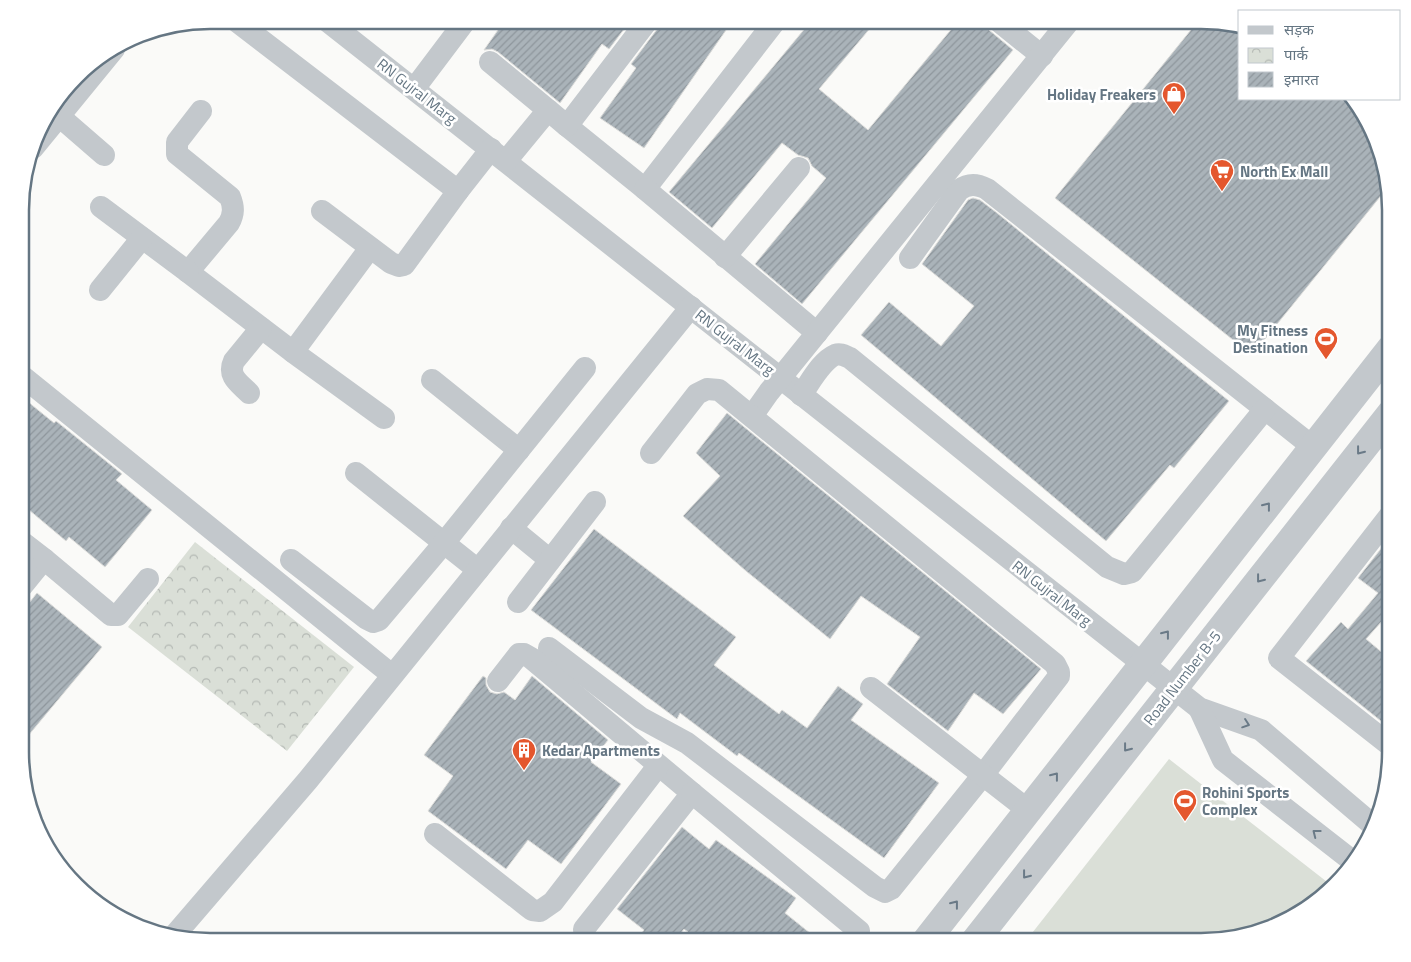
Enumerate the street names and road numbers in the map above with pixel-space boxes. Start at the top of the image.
street label: RN Gujral Marg [372,53,462,130]
street label: RN Gujral Marg [690,304,780,381]
street label: RN Gujral Marg [1007,555,1097,632]
street label: Road Number B-5 [1138,626,1226,730]

